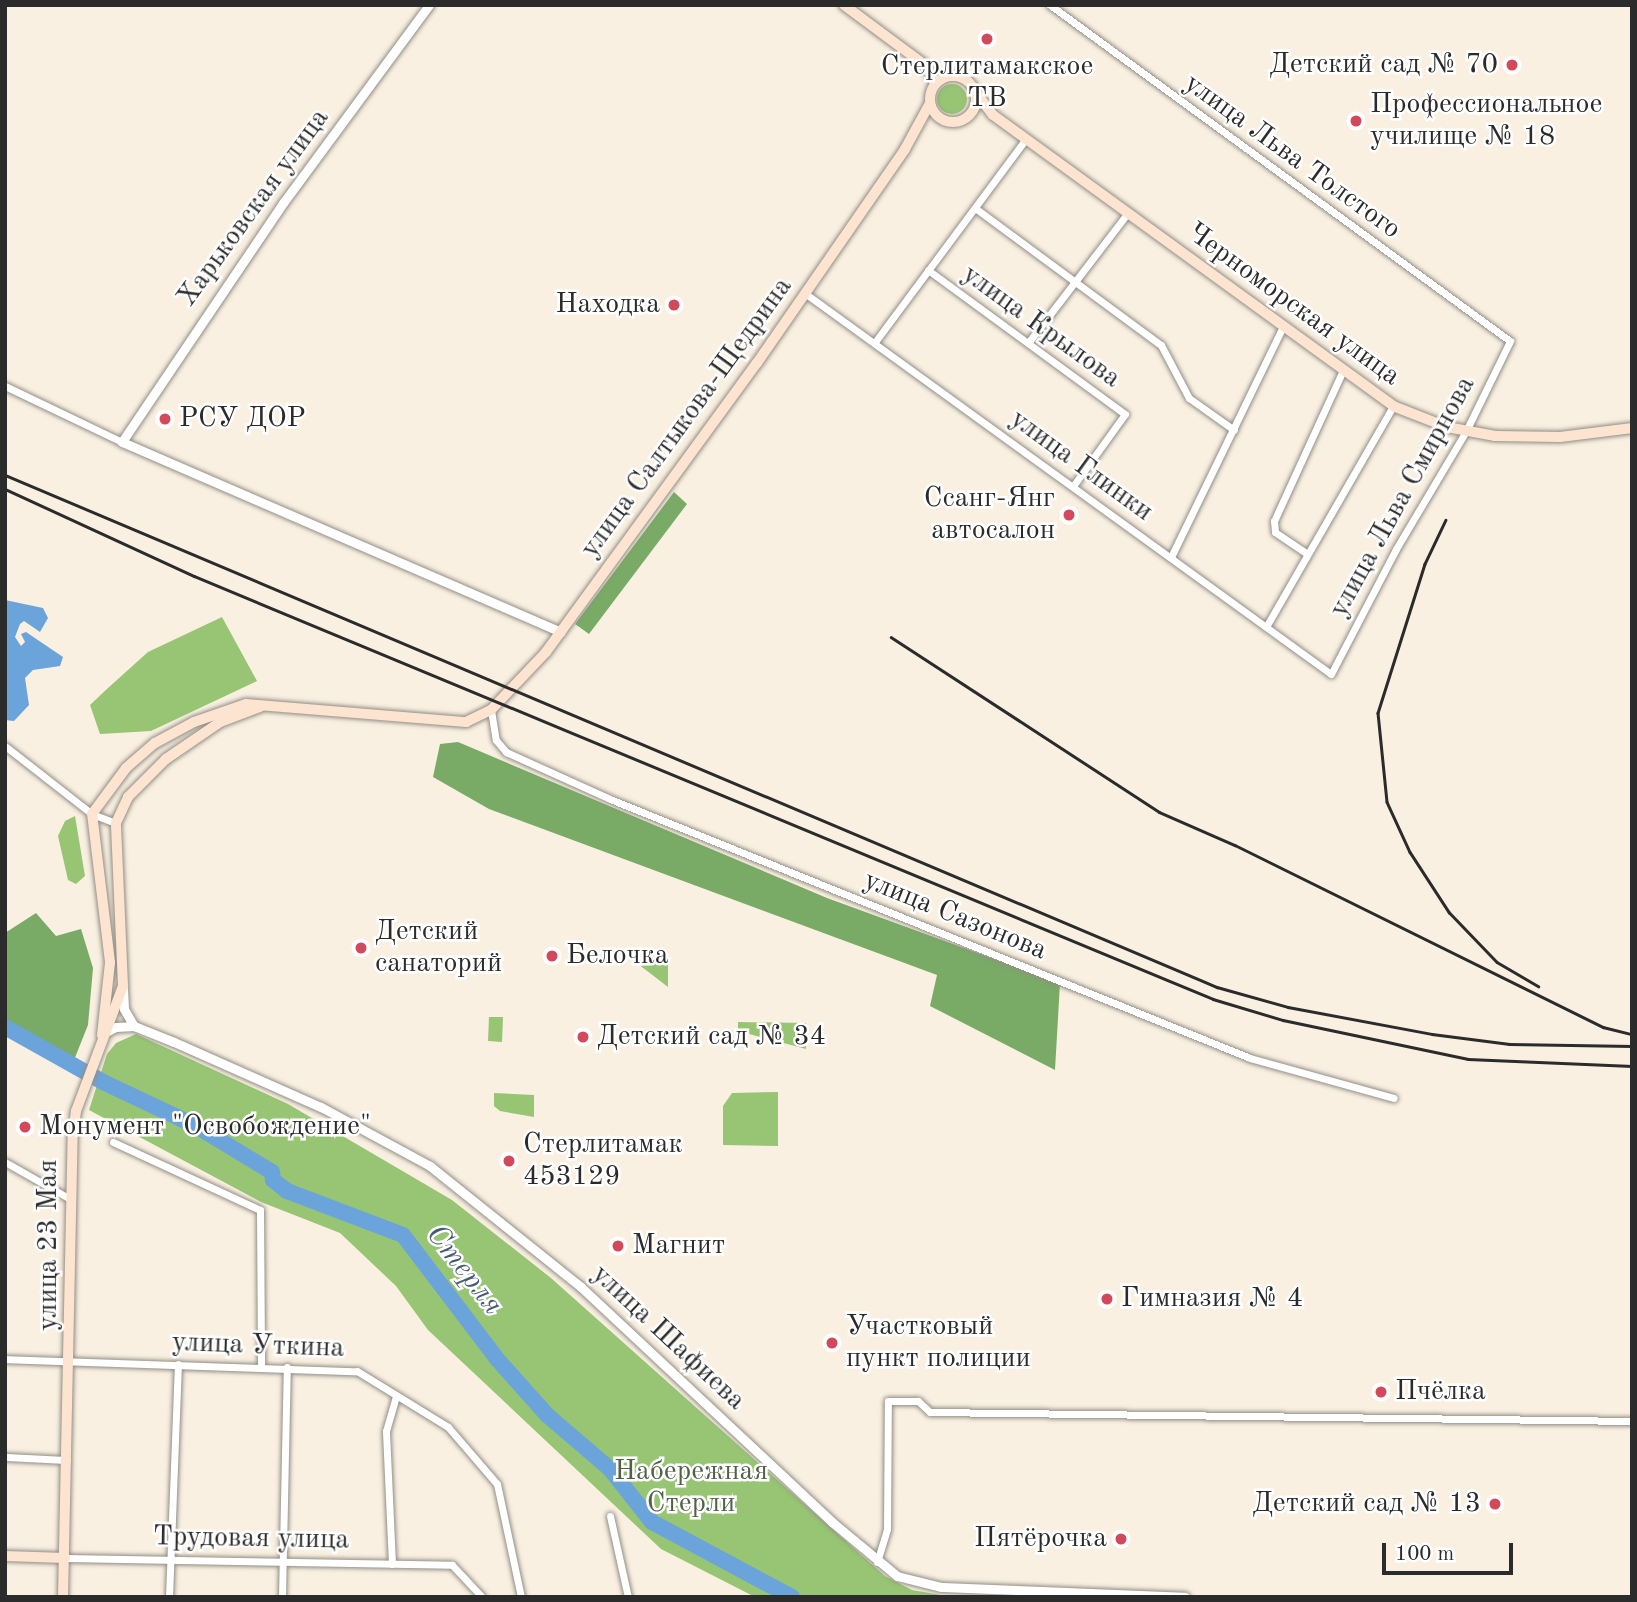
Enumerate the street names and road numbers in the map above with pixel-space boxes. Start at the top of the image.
street label: улица Льва Толстого [1177,67,1407,247]
street label: Харьковская улица [171,102,337,314]
street label: Черноморская улица [1180,216,1406,394]
street label: улица Крылова [955,258,1127,396]
street label: улица Салтыкова-Щедрина [574,271,800,565]
street label: улица Льва Смирнова [1323,371,1483,623]
street label: улица Глинки [1003,403,1159,529]
street label: улица Сазонова [858,864,1052,968]
street label: улица 23 Мая [32,1159,66,1331]
street label: улица Шафиева [584,1258,752,1418]
street label: улица Уткина [171,1326,345,1366]
street label: Трудовая улица [153,1520,349,1558]

